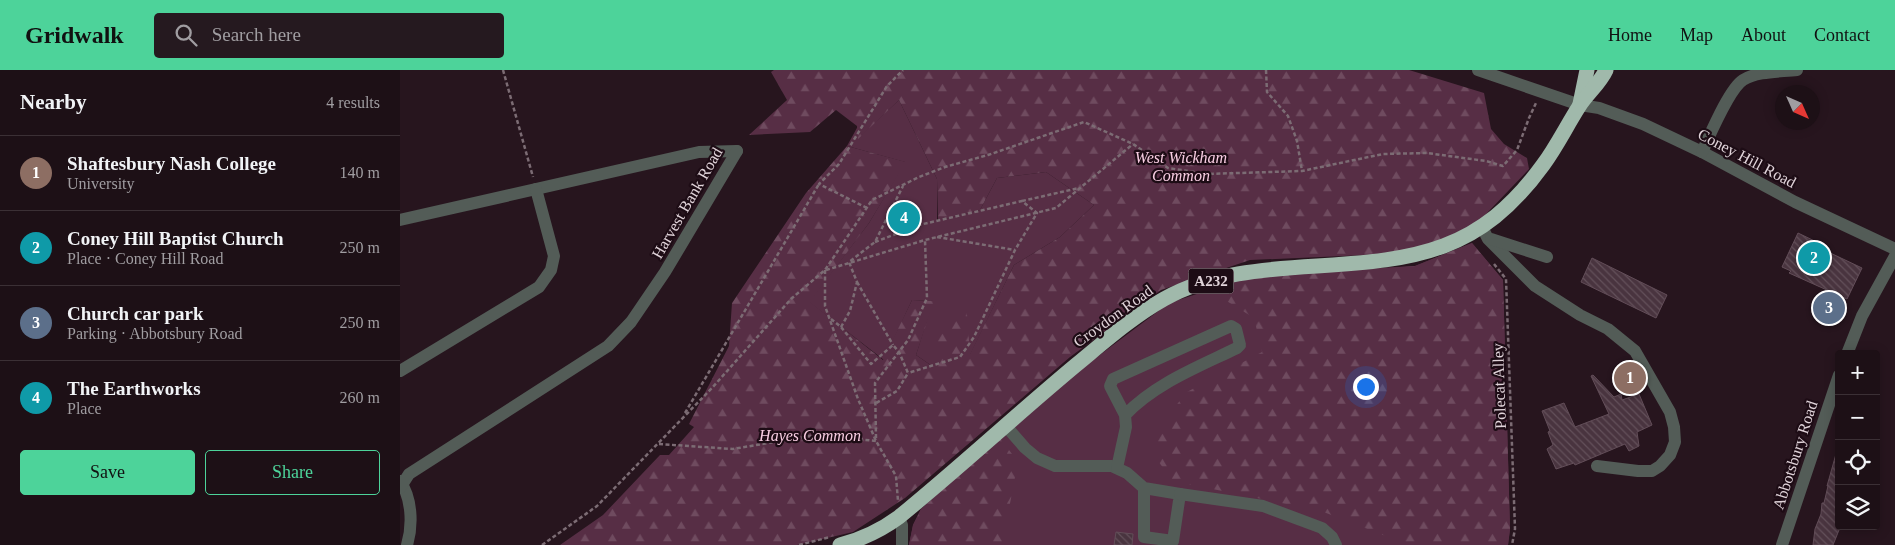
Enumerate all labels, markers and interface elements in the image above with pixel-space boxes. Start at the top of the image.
search box [154,13,504,58]
icon: search [172,21,200,49]
text: Gridwalk [25,22,124,48]
text: Search here [212,24,301,45]
text: Home [1608,25,1652,45]
text: Map [1680,25,1713,45]
text: About [1741,25,1786,45]
text: Contact [1814,25,1870,45]
north arrow [1775,85,1820,130]
text: Nearby [20,90,87,114]
text: 4 results [326,94,380,111]
street label: Coney Hill Road [1695,125,1799,192]
street label: Harvest Bank Road [648,144,726,262]
park label: West Wickham Common [1135,149,1227,184]
text: Shaftesbury Nash College [67,153,276,174]
text: 1 [32,164,40,181]
text: 140 m [340,164,380,181]
text: University [67,175,135,192]
pin: 4 [888,199,920,237]
text: Coney Hill Baptist Church [67,228,284,249]
text: 2 [32,239,40,256]
text: 250 m [340,239,380,256]
pin: 2 [1798,239,1830,277]
text: Place · Coney Hill Road [67,250,223,267]
road number: A232 [1188,268,1234,294]
street label: Croydon Road [1070,282,1157,351]
pin: 3 [1813,289,1845,327]
text: Church car park [67,303,204,324]
text: 3 [32,314,40,331]
text: 250 m [340,314,380,331]
text: Parking · Abbotsbury Road [67,325,243,342]
street label: Polecat Alley [1489,343,1510,429]
map controls [1835,350,1880,530]
button: + [1835,350,1880,395]
pin: 1 [1614,359,1646,397]
your location [1353,374,1379,400]
text: The Earthworks [67,378,201,399]
text: 4 [32,389,40,406]
text: 260 m [340,389,380,406]
button: − [1835,395,1880,440]
street label: Abbotsbury Road [1769,398,1822,512]
text: Place [67,400,102,417]
park label: Hayes Common [758,427,861,445]
button: locate [1835,440,1880,485]
button: Save [20,450,195,495]
button: Share [205,450,380,495]
button: layers [1835,485,1880,530]

